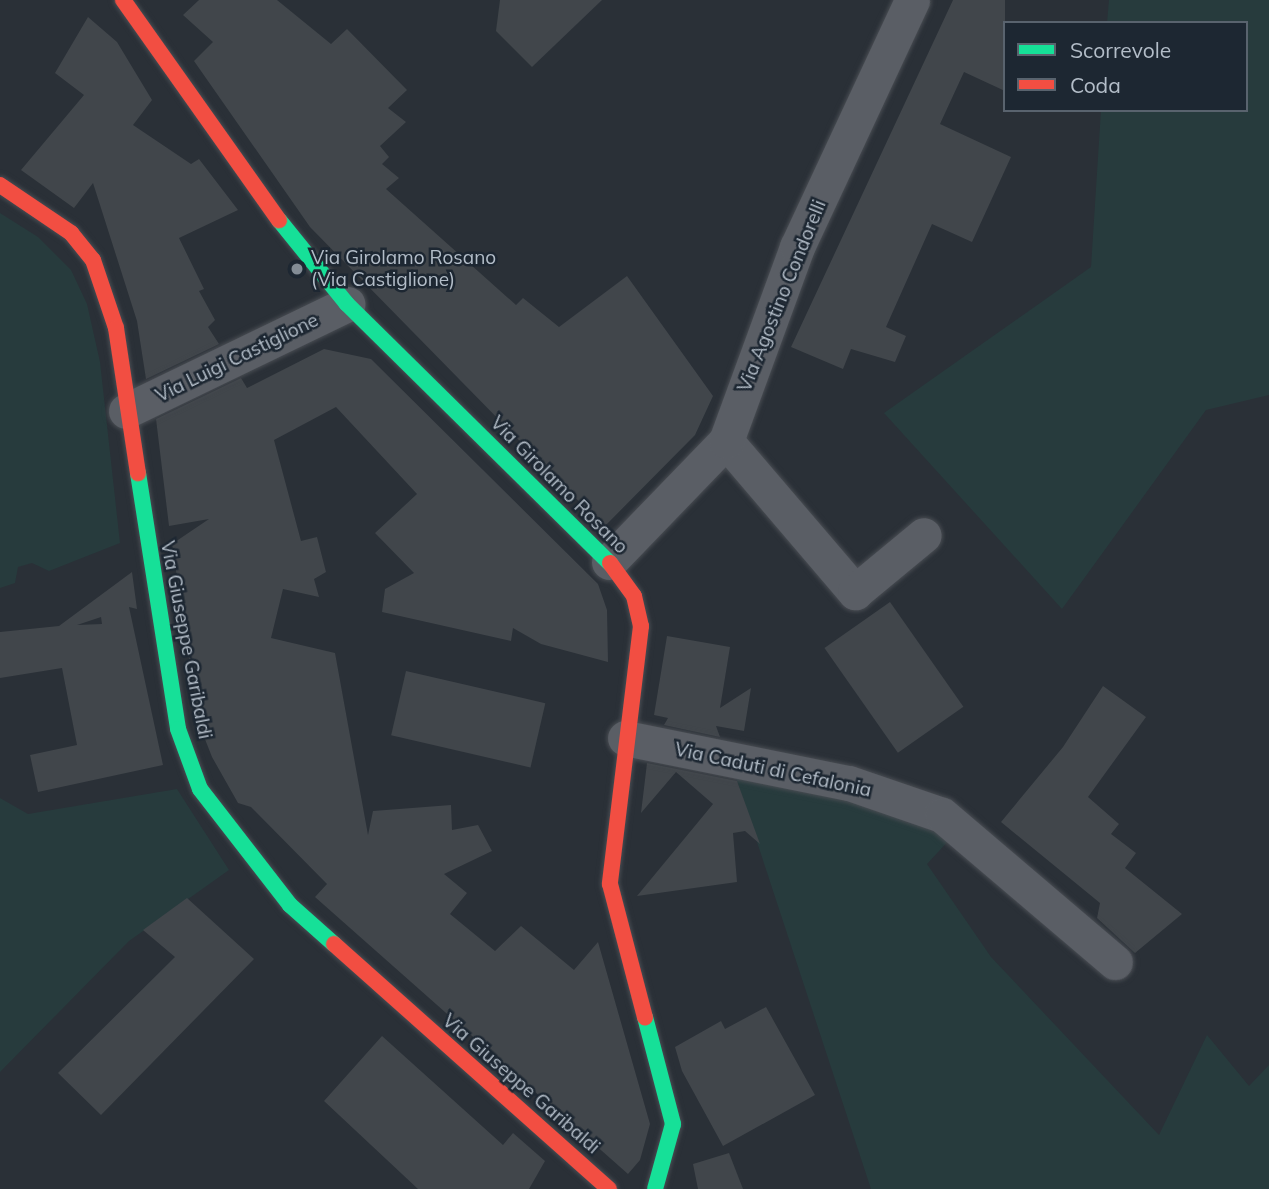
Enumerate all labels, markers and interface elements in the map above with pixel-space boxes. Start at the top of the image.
legend [1003,21,1248,112]
text: Scorrevole [1070,37,1171,63]
text: Coda [1070,72,1121,98]
street label: Via Agostino Condorelli [733,197,831,395]
place label: Via Girolamo Rosano (Via Castiglione) [311,247,496,291]
marker: Via Girolamo Rosano (Via Castiglione) [289,261,305,277]
street label: Via Luigi Castiglione [152,309,322,407]
street label: Via Girolamo Rosano [485,411,633,559]
street label: Via Giuseppe Garibaldi [156,539,216,741]
street label: Via Caduti di Cefalonia [673,738,873,802]
street label: Via Giuseppe Garibaldi [438,1009,604,1159]

